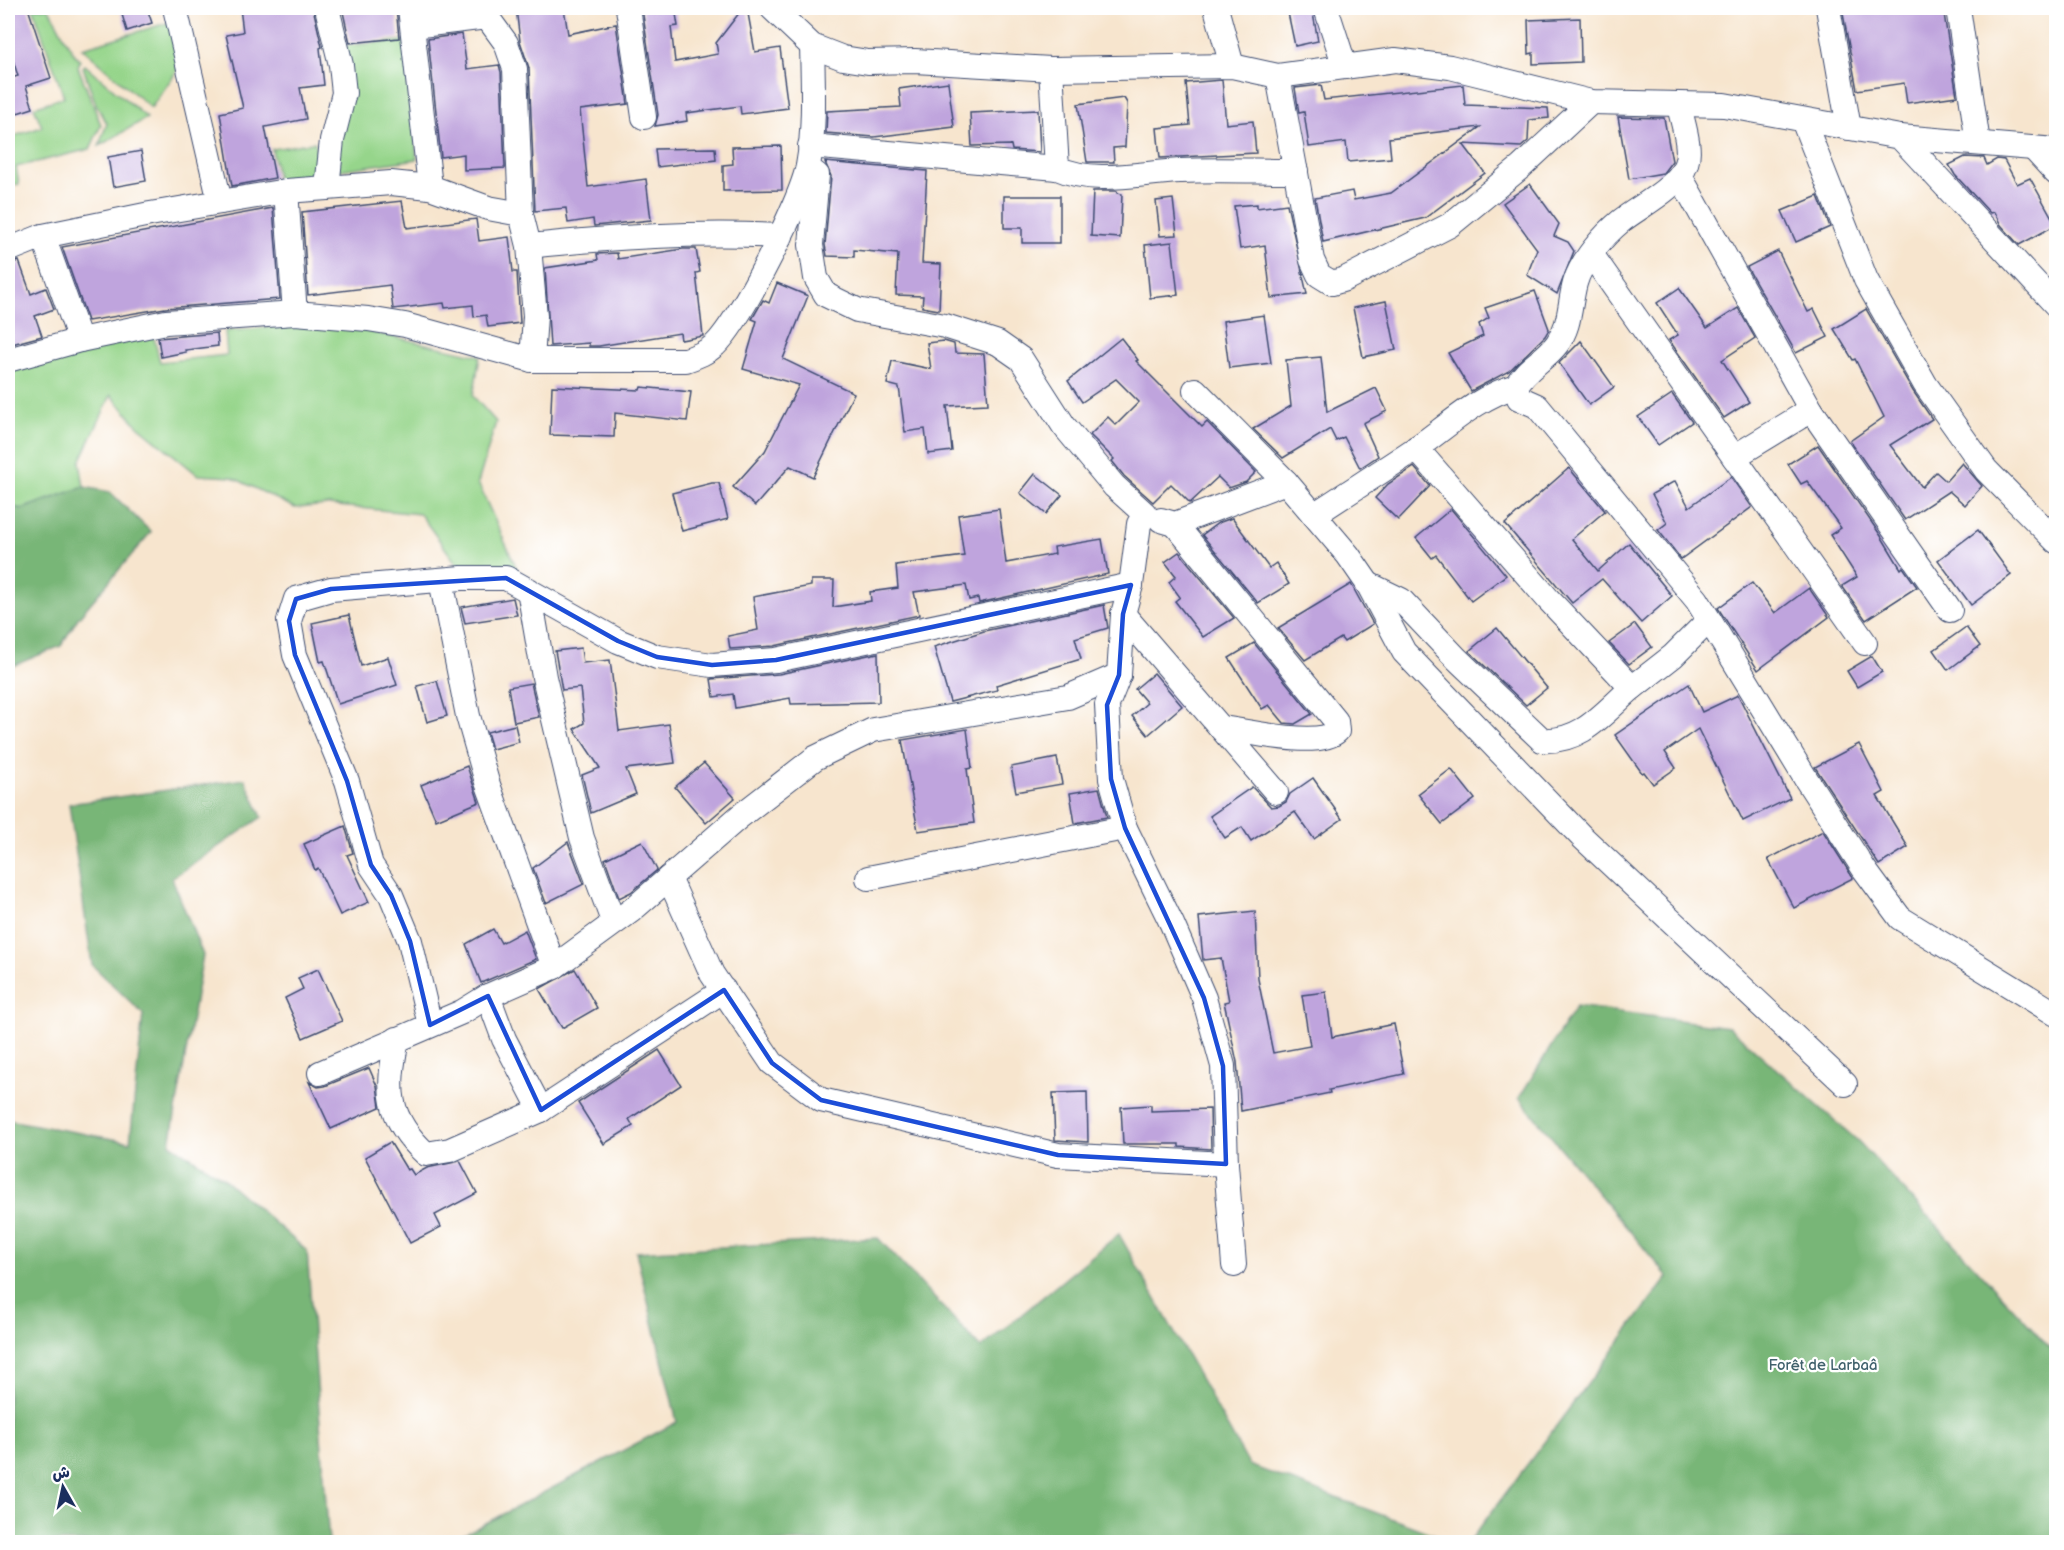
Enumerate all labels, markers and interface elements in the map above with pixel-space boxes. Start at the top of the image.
park label: Forêt de Larbaâ [1769,1356,1877,1375]
north arrow [33,1457,93,1517]
text: ش [51,1463,71,1484]

